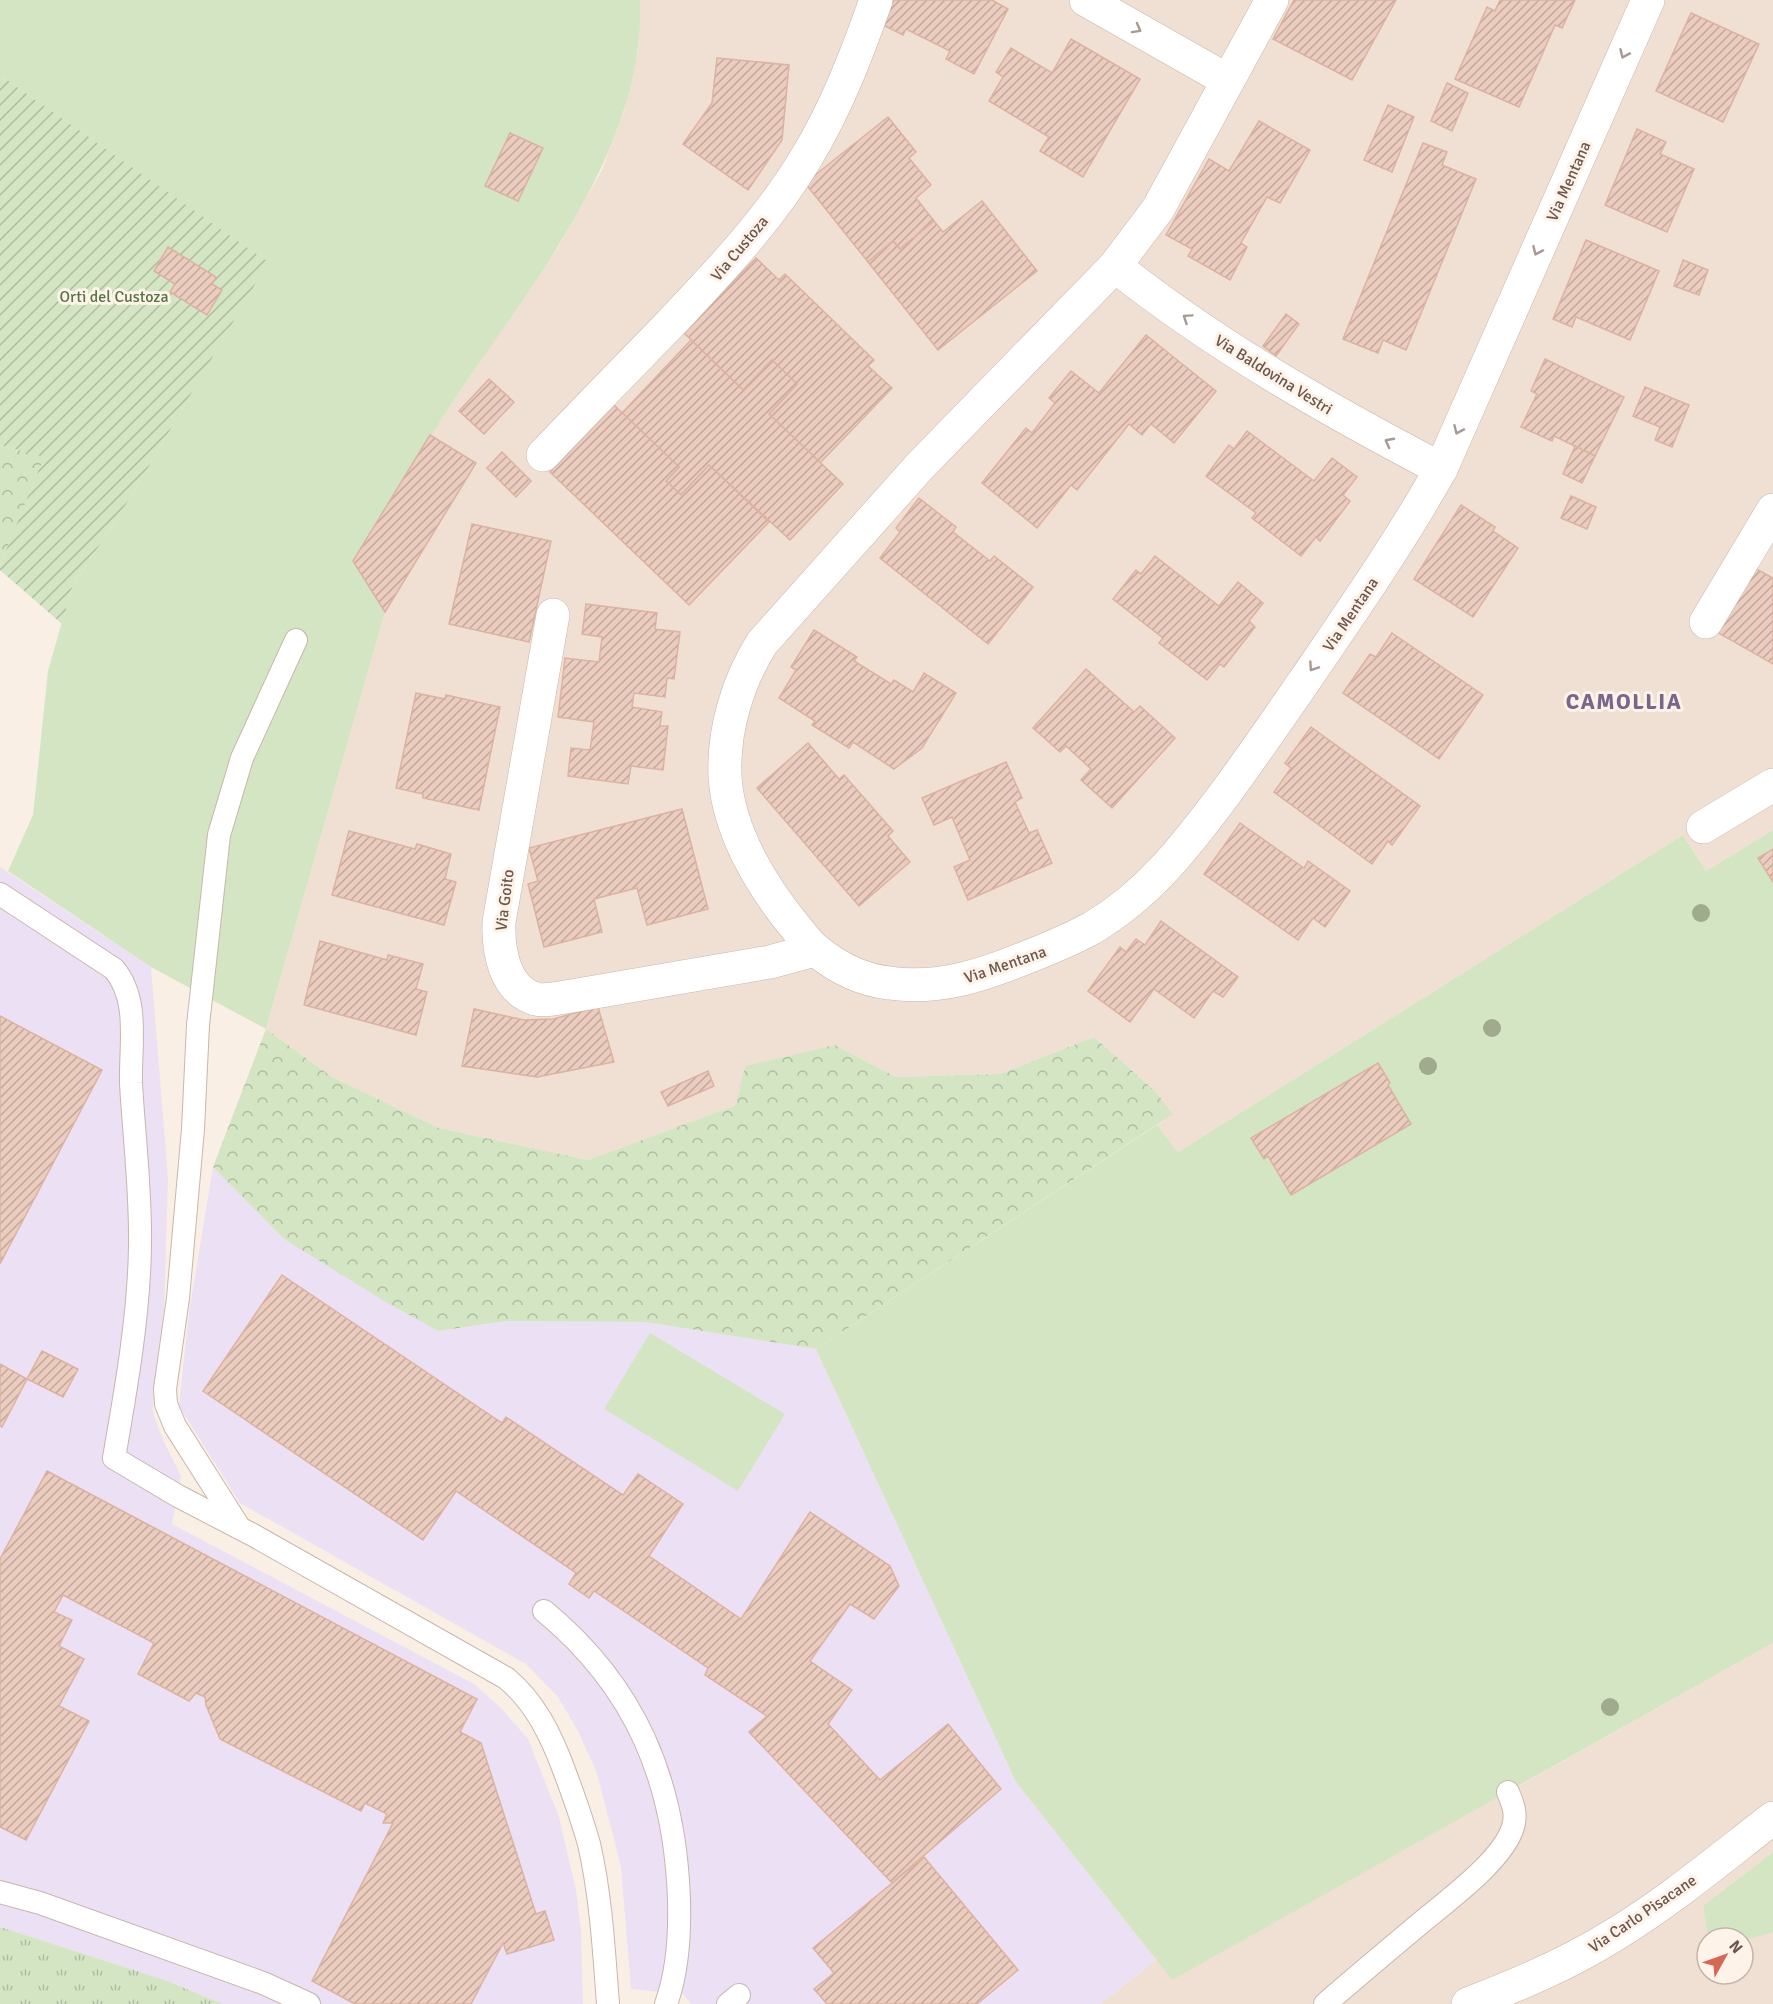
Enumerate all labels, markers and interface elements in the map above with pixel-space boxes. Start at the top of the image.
one-way arrow [1131,21,1142,33]
one-way arrow [1619,47,1631,58]
street label: Via Mentana [1542,138,1595,224]
street label: Via Custoza [707,212,773,285]
one-way arrow [1532,245,1544,256]
park label: Orti del Custoza [59,287,169,307]
one-way arrow [1183,314,1193,326]
street label: Via Baldovina Vestri [1211,330,1336,419]
one-way arrow [1453,423,1465,434]
one-way arrow [1385,438,1395,449]
street label: Via Mentana [1319,574,1383,656]
one-way arrow [1309,661,1320,672]
district label: CAMOLLIA [1566,688,1682,715]
street label: Via Goito [491,868,519,932]
street label: Via Mentana [962,942,1049,988]
street label: Via Carlo Pisacane [1585,1870,1700,1957]
north arrow [1695,1926,1755,1986]
text: N [1724,1936,1747,1958]

